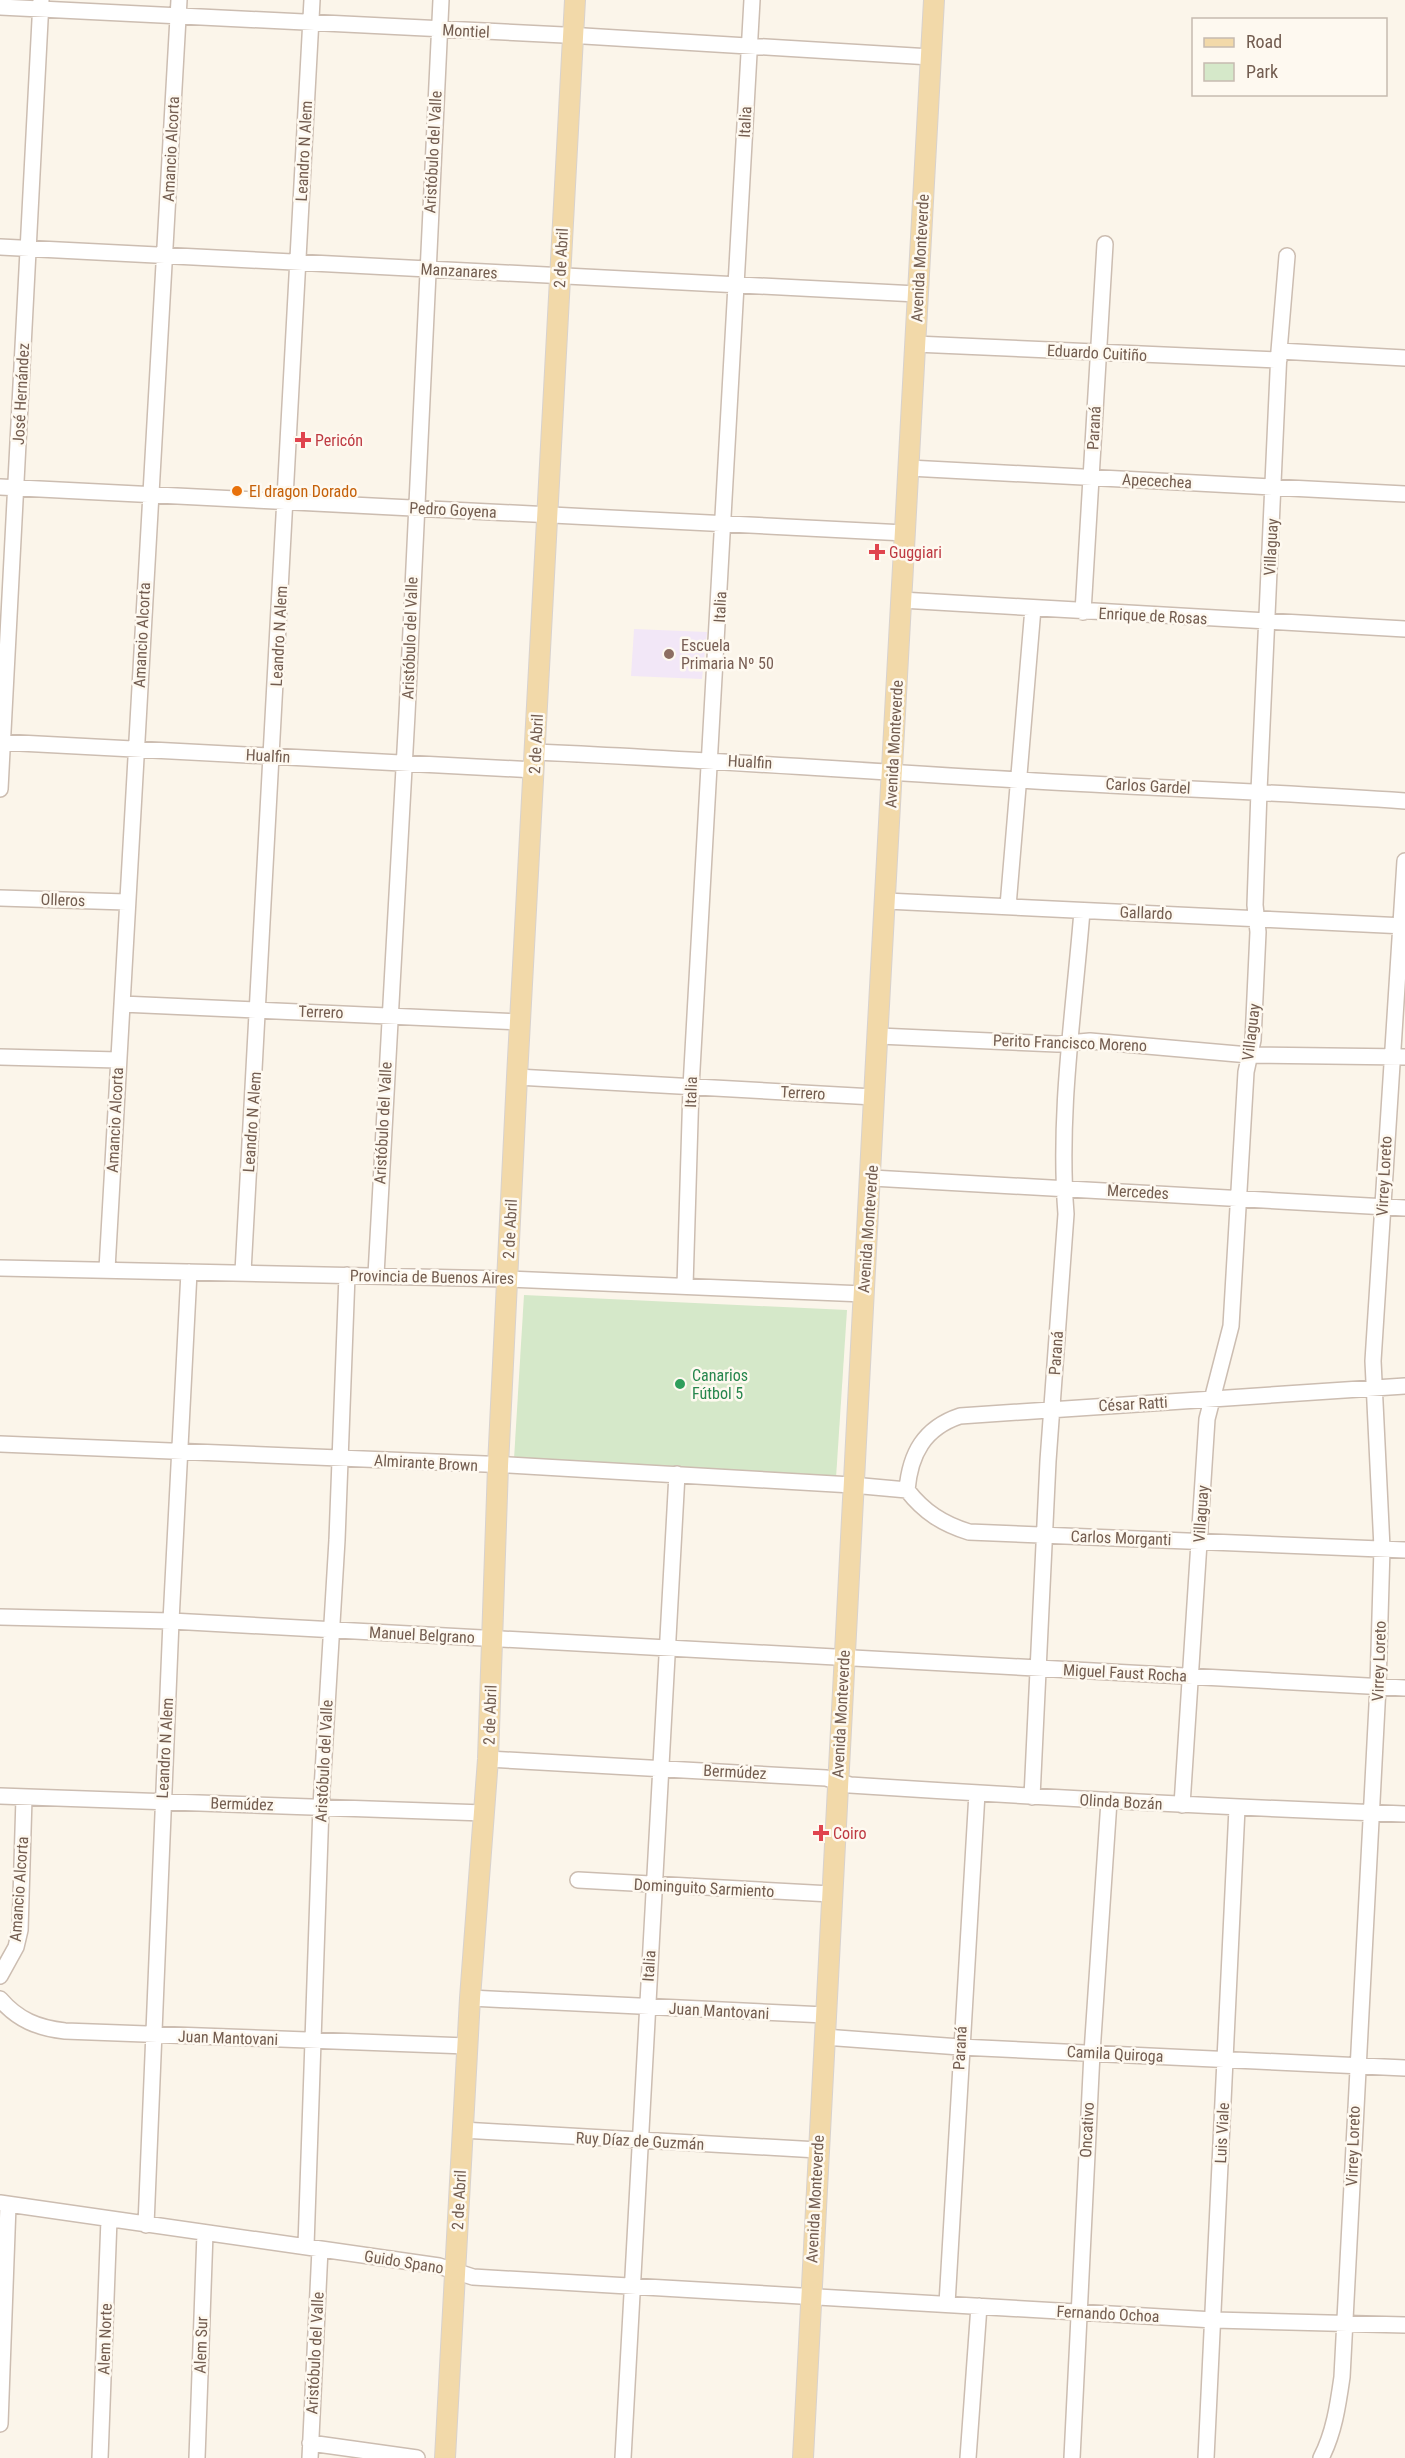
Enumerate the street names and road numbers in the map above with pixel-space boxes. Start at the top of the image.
street label: Montiel [442,20,490,42]
street label: Aristóbulo del Valle [420,90,446,214]
street label: Amancio Alcorta [159,96,183,202]
street label: Leandro N Alem [292,100,316,202]
street label: Italia [735,106,755,138]
street label: Avenida Monteverde [907,193,933,323]
street label: 2 de Abril [550,228,572,288]
street label: Manzanares [420,259,498,283]
street label: Eduardo Cuitiño [1046,341,1148,365]
street label: José Hernández [9,342,33,446]
street label: Paraná [1083,405,1105,451]
street label: Apecechea [1122,470,1192,492]
street label: Pedro Goyena [409,498,497,522]
street label: Villaguay [1260,517,1282,576]
street label: Aristóbulo del Valle [398,576,422,700]
street label: Amancio Alcorta [130,582,154,688]
street label: Leandro N Alem [267,585,291,687]
street label: Italia [710,591,730,623]
street label: Enrique de Rosas [1098,604,1208,628]
street label: Avenida Monteverde [881,679,907,809]
street label: 2 de Abril [525,714,547,774]
street label: Hualfin [245,745,291,767]
street label: Hualfin [727,751,773,773]
street label: Carlos Gardel [1105,774,1191,798]
street label: Olleros [40,890,86,910]
street label: Gallardo [1119,903,1173,923]
street label: Terrero [298,1002,344,1022]
street label: Villaguay [1238,1002,1264,1062]
street label: Perito Francisco Moreno [993,1031,1147,1055]
street label: Aristóbulo del Valle [370,1061,396,1185]
street label: Amancio Alcorta [103,1067,127,1173]
street label: Leandro N Alem [239,1071,265,1173]
street label: Italia [681,1076,701,1108]
street label: Terrero [780,1082,826,1104]
street label: Virrey Loreto [1372,1135,1396,1217]
street label: Avenida Monteverde [854,1164,882,1294]
street label: Mercedes [1107,1181,1169,1203]
street label: 2 de Abril [499,1199,521,1259]
street label: Provincia de Buenos Aires [350,1266,514,1288]
street label: Paraná [1045,1330,1067,1376]
street label: César Ratti [1098,1393,1168,1415]
street label: Almirante Brown [374,1451,478,1475]
street label: Villaguay [1190,1484,1213,1543]
street label: Carlos Morganti [1070,1527,1172,1549]
street label: Virrey Loreto [1368,1620,1390,1702]
street label: Manuel Belgrano [369,1623,475,1647]
street label: Avenida Monteverde [828,1649,854,1779]
street label: Miguel Faust Rocha [1063,1660,1187,1686]
street label: 2 de Abril [479,1685,501,1745]
street label: Leandro N Alem [153,1697,177,1799]
street label: Aristóbulo del Valle [311,1699,337,1823]
street label: Bermúdez [703,1761,767,1783]
street label: Olinda Bozán [1079,1790,1163,1814]
street label: Bermúdez [210,1793,274,1815]
street label: Amancio Alcorta [6,1836,32,1942]
street label: Dominguito Sarmiento [633,1875,775,1901]
street label: Italia [638,1950,660,1982]
street label: Juan Mantovani [668,1999,770,2023]
street label: Paraná [949,2025,971,2071]
street label: Juan Mantovani [178,2027,278,2049]
street label: Camila Quiroga [1066,2042,1164,2066]
street label: Oncativo [1076,2102,1098,2158]
street label: Luis Viale [1211,2102,1233,2164]
street label: Virrey Loreto [1342,2105,1364,2187]
street label: Ruy Díaz de Guzmán [575,2128,705,2154]
street label: Avenida Monteverde [802,2134,828,2264]
street label: 2 de Abril [448,2170,470,2230]
street label: Guido Spano [363,2246,445,2278]
street label: Aristóbulo del Valle [302,2291,328,2415]
street label: Fernando Ochoa [1056,2302,1160,2326]
street label: Alem Norte [94,2303,116,2375]
street label: Alem Sur [191,2316,211,2374]

